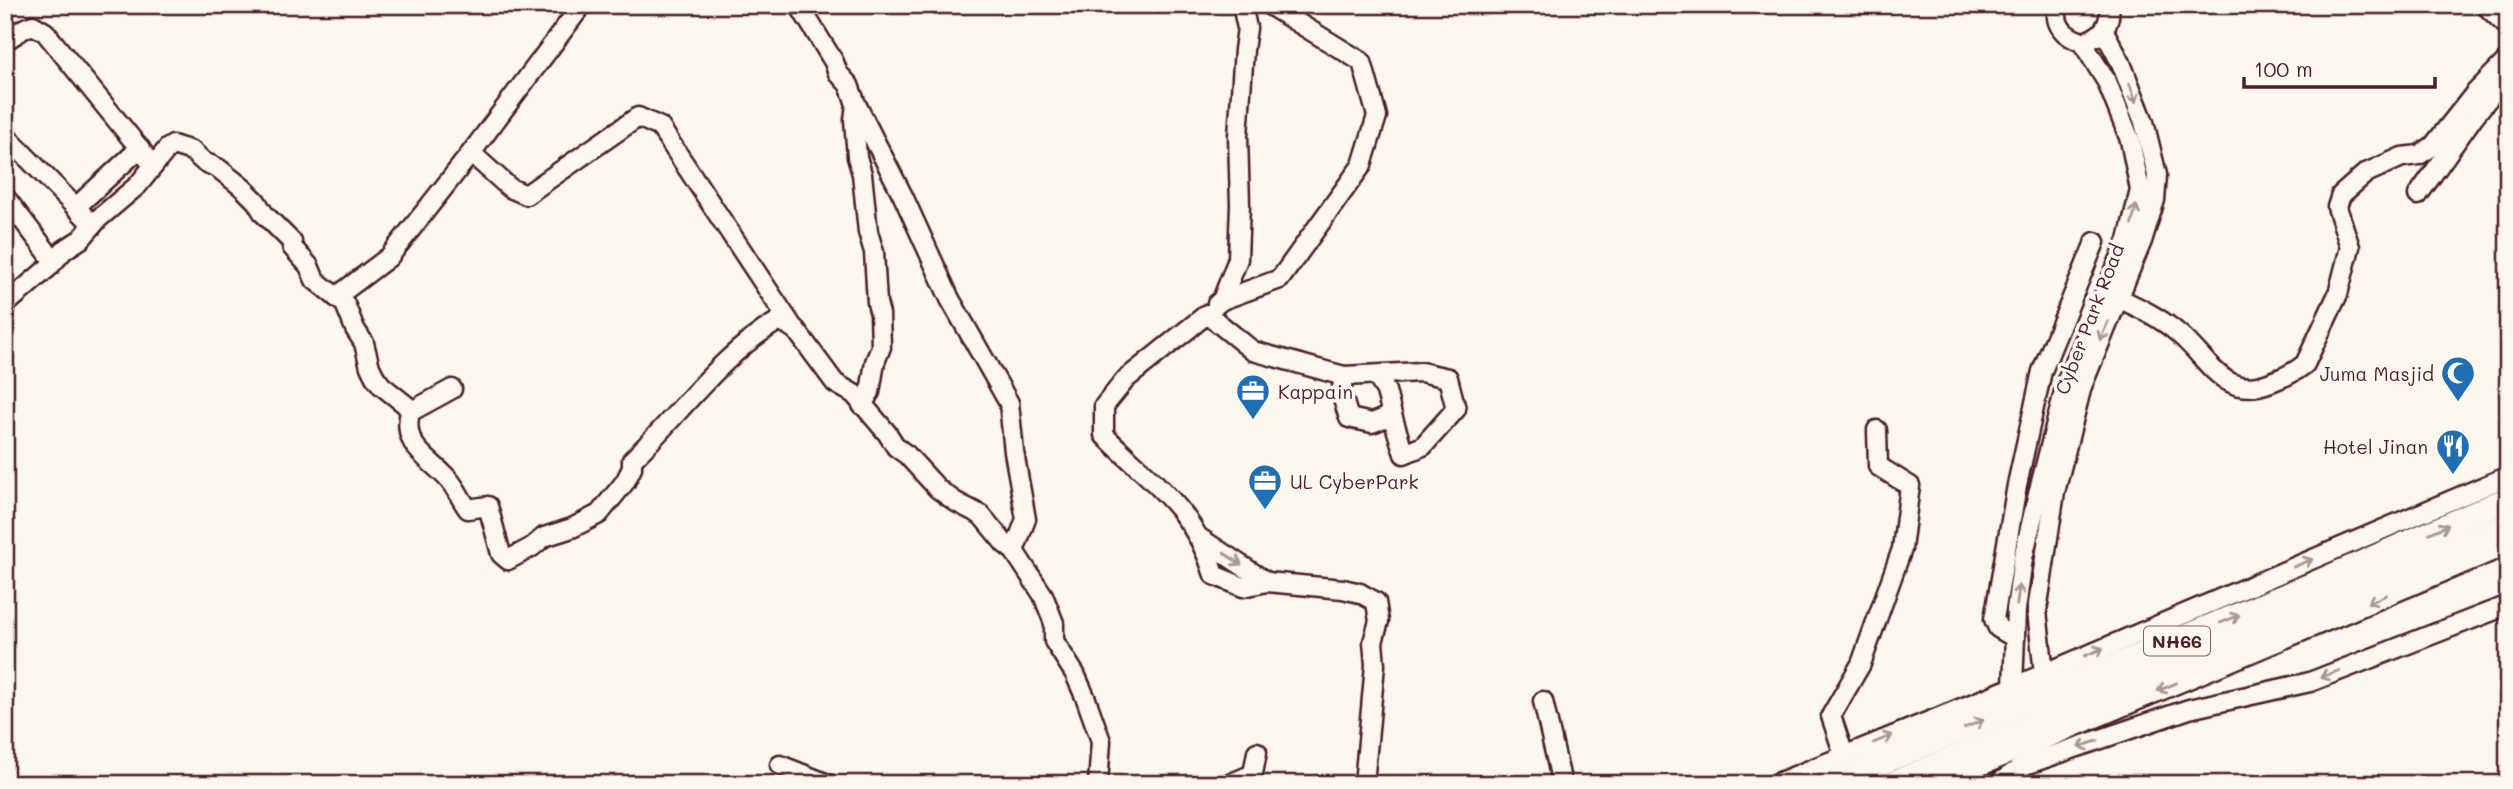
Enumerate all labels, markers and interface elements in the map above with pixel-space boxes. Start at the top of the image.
scale bar [2244,46,2434,90]
text: 100 m [2254,55,2313,82]
one-way arrow [2127,81,2140,103]
one-way arrow [2128,204,2141,227]
street label: Cyber Park Road [2049,240,2129,398]
one-way arrow [2097,320,2110,342]
mosque icon: Juma Masjid [2439,354,2477,403]
place label: Juma Masjid [2320,361,2434,386]
office icon: Kappain [1234,372,1272,421]
place label: Kappain [1278,379,1353,404]
restaurant icon: Hotel Jinan [2434,427,2472,476]
place label: Hotel Jinan [2323,434,2428,459]
office icon: UL CyberPark [1246,462,1284,511]
place label: UL CyberPark [1290,469,1419,494]
one-way arrow [2428,522,2449,535]
one-way arrow [1222,552,1242,566]
one-way arrow [2292,556,2313,569]
one-way arrow [2011,584,2024,607]
one-way arrow [2367,594,2388,607]
one-way arrow [2219,611,2240,624]
road number: NH66 [2144,626,2210,656]
one-way arrow [2082,645,2104,658]
one-way arrow [2319,669,2341,681]
one-way arrow [2157,682,2179,695]
one-way arrow [1963,717,1985,730]
one-way arrow [1872,732,1894,745]
one-way arrow [2078,739,2100,751]

